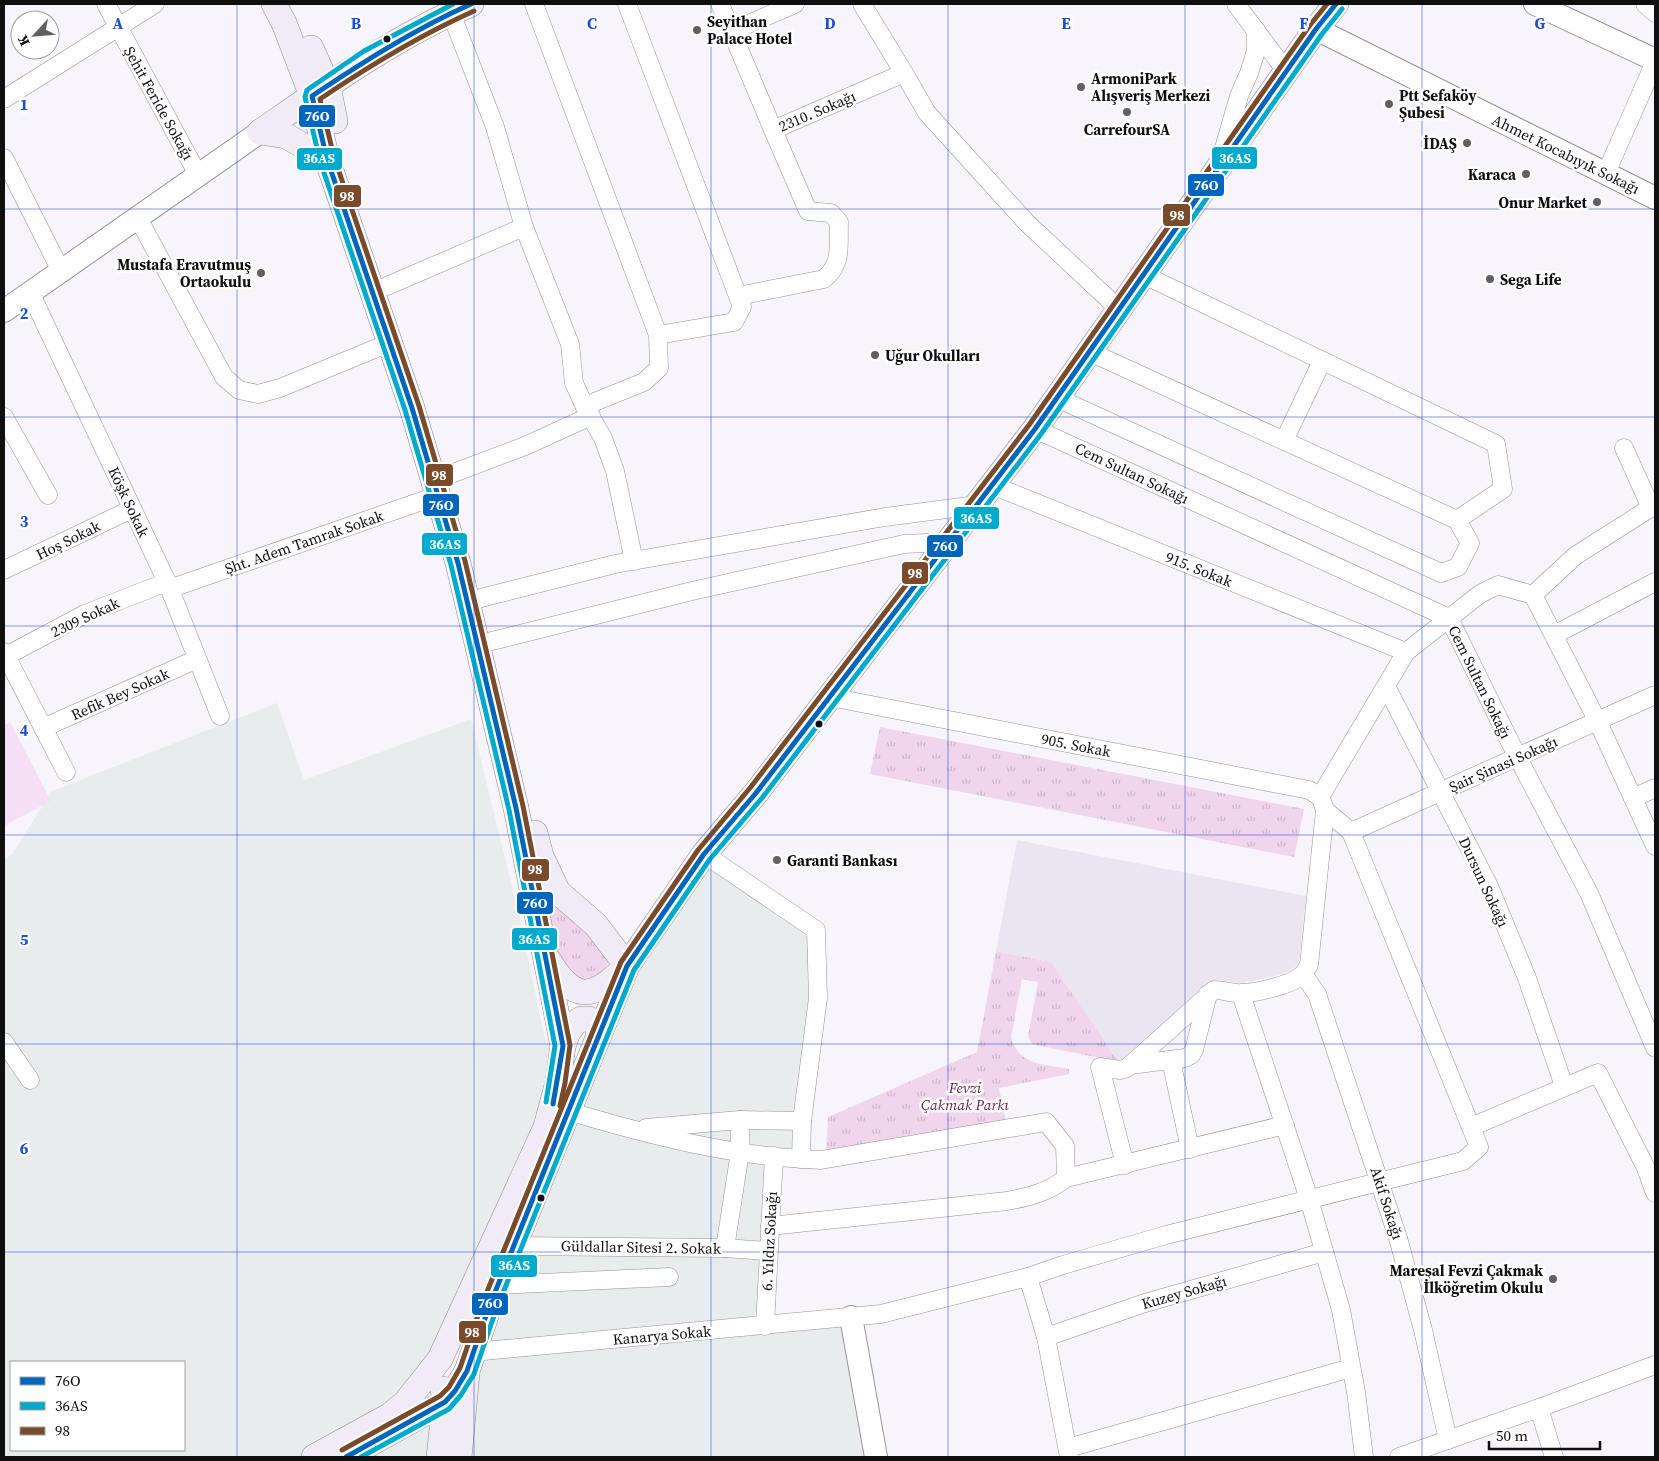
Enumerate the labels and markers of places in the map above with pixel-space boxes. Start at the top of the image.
place label: Seyithan Palace Hotel [707,11,793,49]
marker: Seyithan Palace Hotel [691,24,703,36]
unlabelled marker [382,34,392,44]
place label: ArmoniPark Alışveriş Merkezi [1091,68,1210,106]
marker: ArmoniPark Alışveriş Merkezi [1075,81,1087,93]
place label: Ptt Sefaköy Şubesi [1399,85,1476,123]
marker: Ptt Sefaköy Şubesi [1383,98,1395,110]
marker: CarrefourSA [1121,106,1133,118]
place label: CarrefourSA [1084,119,1170,140]
place label: İDAŞ [1423,133,1457,154]
marker: İDAŞ [1461,137,1473,149]
place label: Karaca [1468,164,1517,185]
marker: Karaca [1520,168,1532,180]
place label: Onur Market [1498,192,1588,213]
marker: Onur Market [1591,196,1603,208]
place label: Mustafa Eravutmuş Ortaokulu [117,254,251,292]
marker: Mustafa Eravutmuş Ortaokulu [255,267,267,279]
place label: Sega Life [1500,269,1562,290]
marker: Sega Life [1484,273,1496,285]
place label: Uğur Okulları [885,345,980,366]
marker: Uğur Okulları [869,349,881,361]
unlabelled marker [814,719,824,729]
place label: Garanti Bankası [787,850,898,871]
marker: Garanti Bankası [771,854,783,866]
unlabelled marker [536,1193,546,1203]
place label: Mareşal Fevzi Çakmak İlköğretim Okulu [1389,1260,1543,1298]
marker: Mareşal Fevzi Çakmak İlköğretim Okulu [1547,1273,1559,1285]

